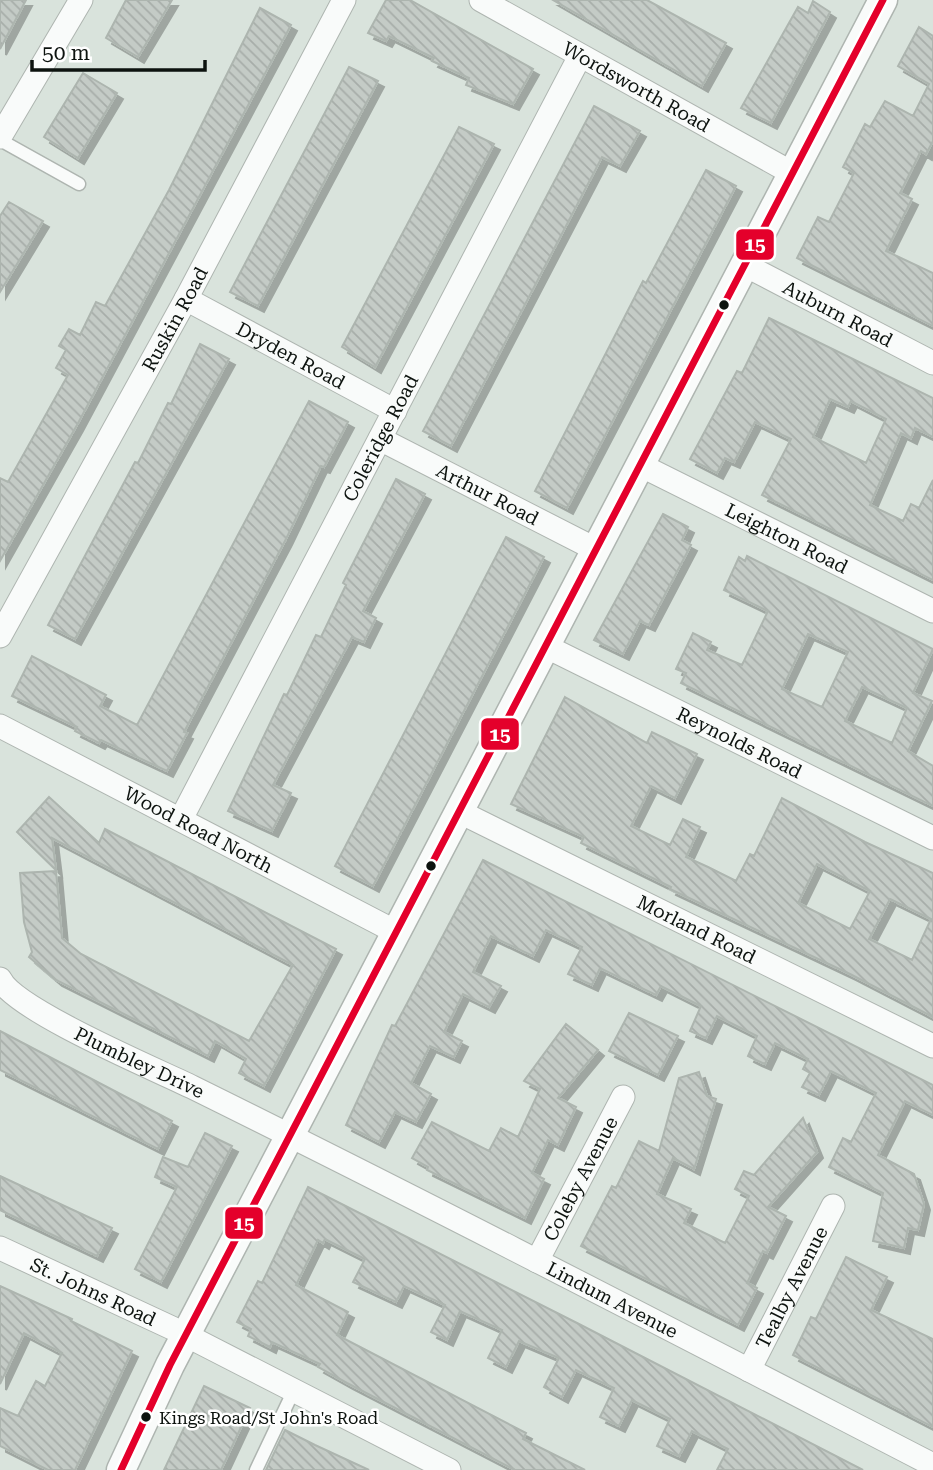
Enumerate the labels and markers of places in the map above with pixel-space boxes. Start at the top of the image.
unlabelled marker [717,298,731,312]
unlabelled marker [424,859,438,873]
place label: Kings Road/St John's Road [159,1408,378,1428]
marker: Kings Road/St John's Road [139,1410,153,1424]

